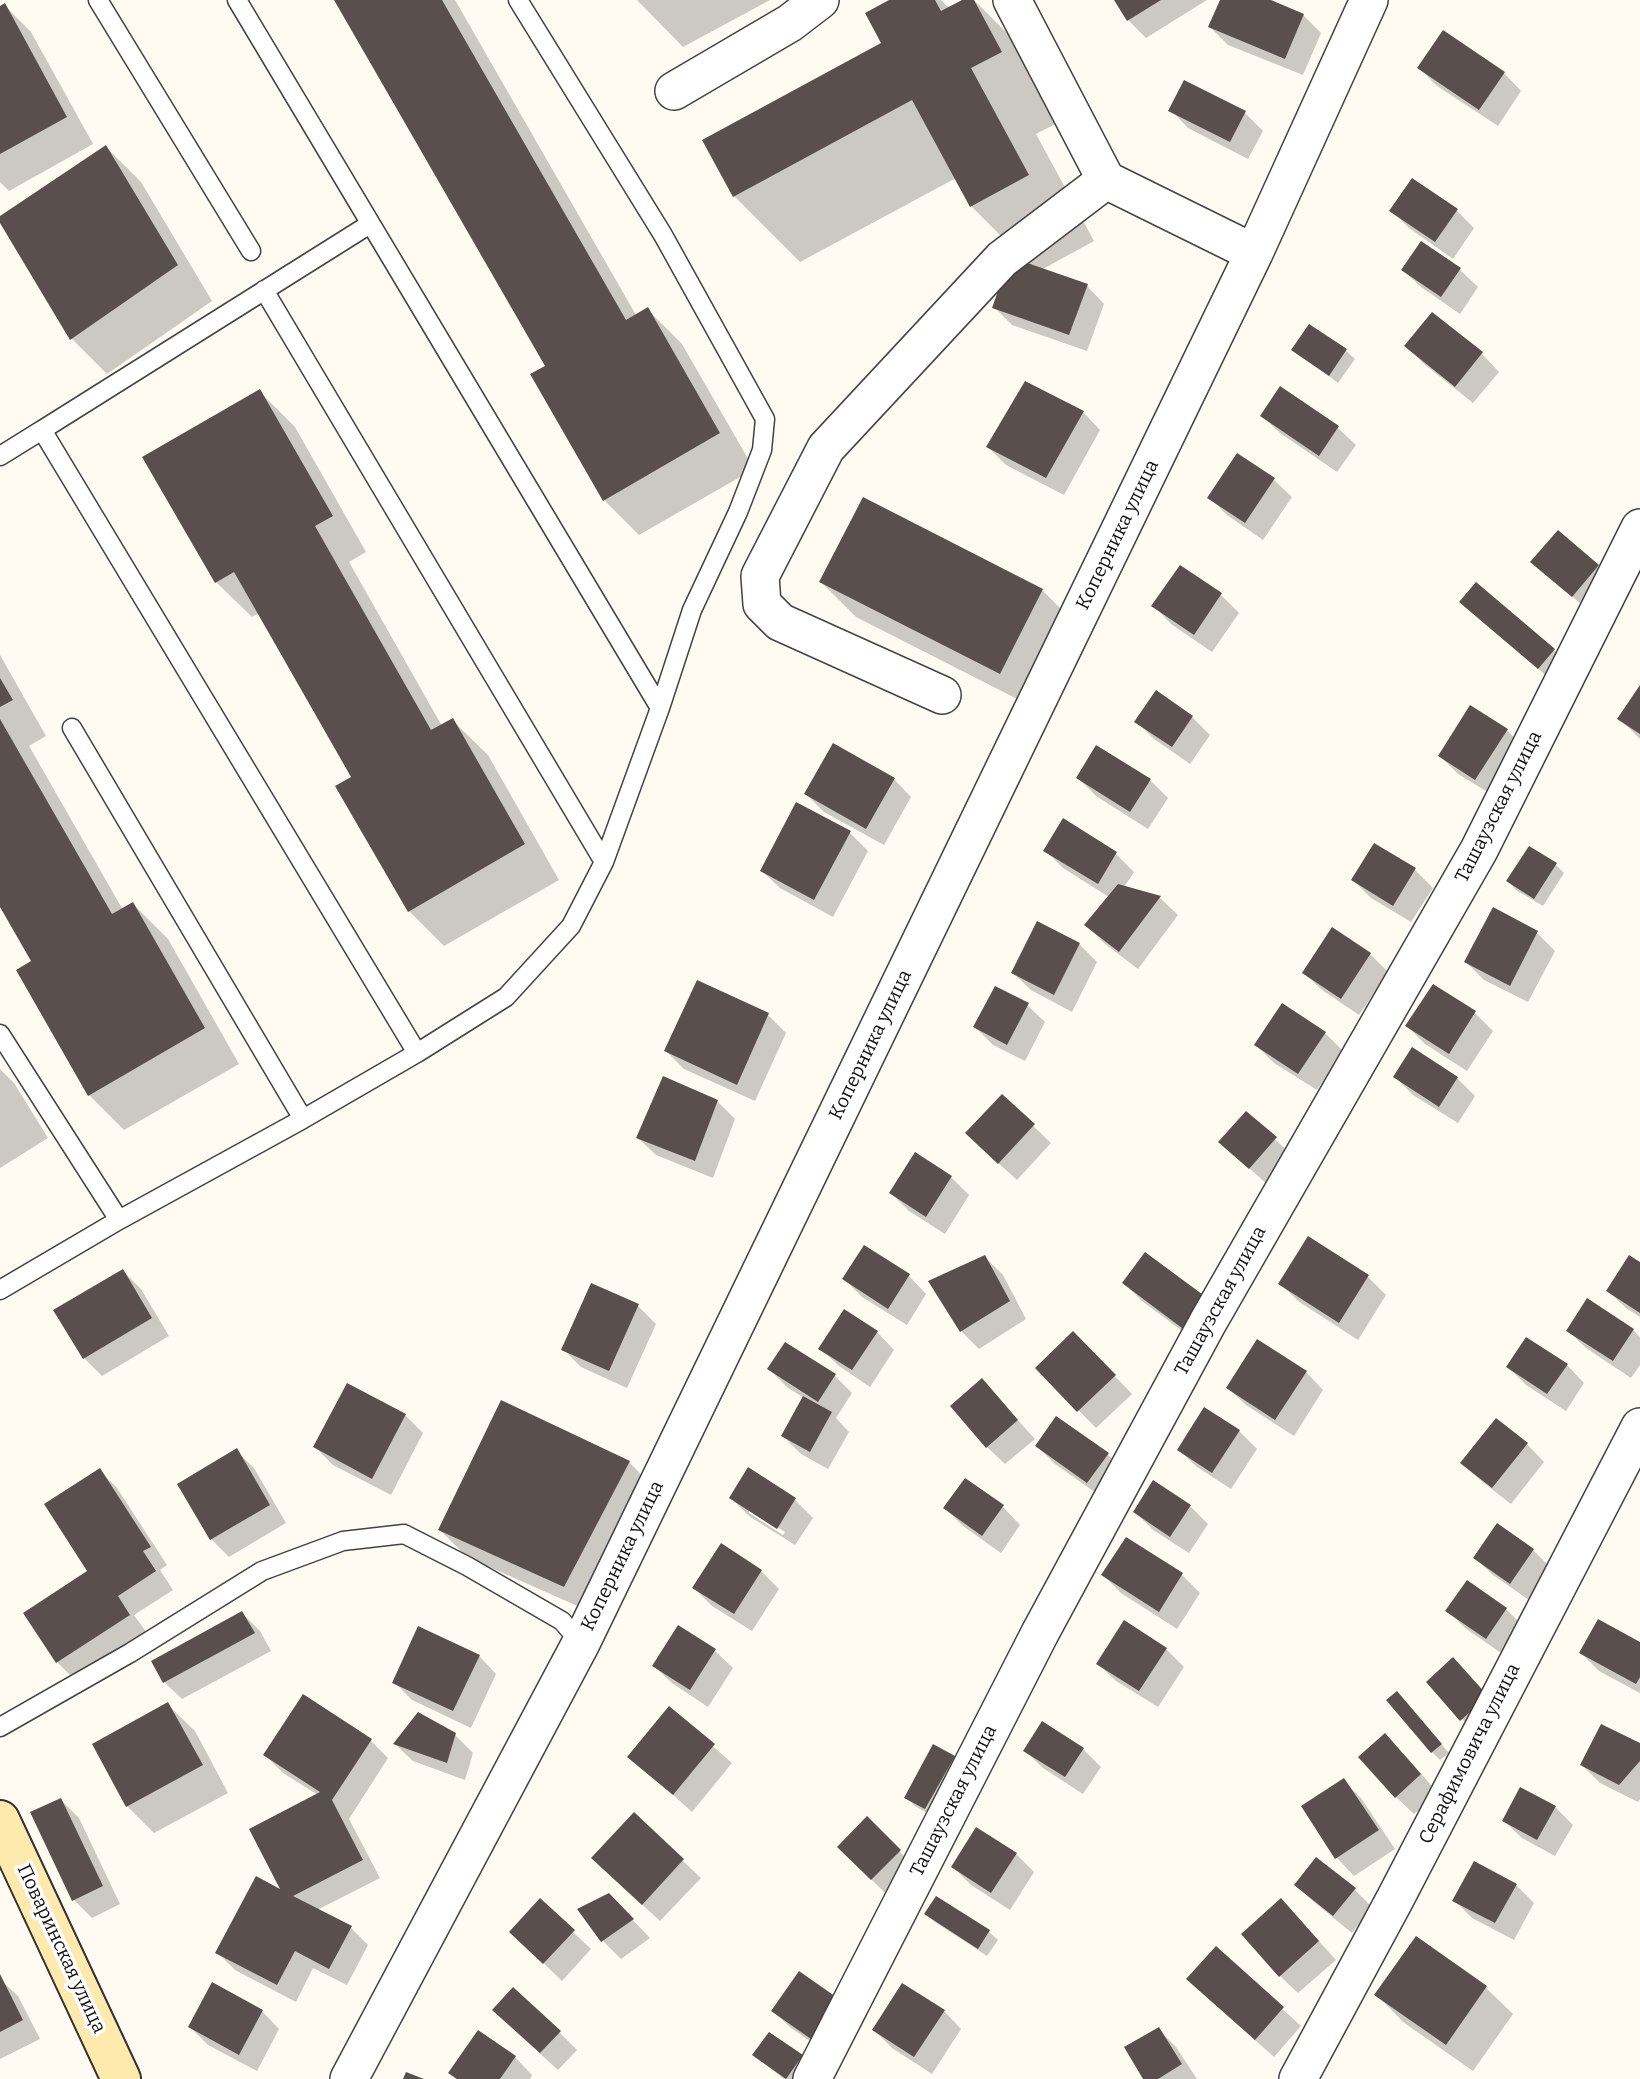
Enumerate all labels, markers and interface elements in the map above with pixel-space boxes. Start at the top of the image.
street label: Коперника улица [1072,456,1164,614]
street label: Ташаузская улица [1451,727,1547,887]
street label: Коперника улица [825,966,917,1124]
street label: Ташаузская улица [1171,1222,1271,1380]
street label: Коперника улица [577,1477,669,1635]
street label: Серафимовича улица [1415,1660,1525,1848]
street label: Ташаузская улица [906,1721,1002,1881]
street label: Поваринская улица [12,1861,110,2037]

